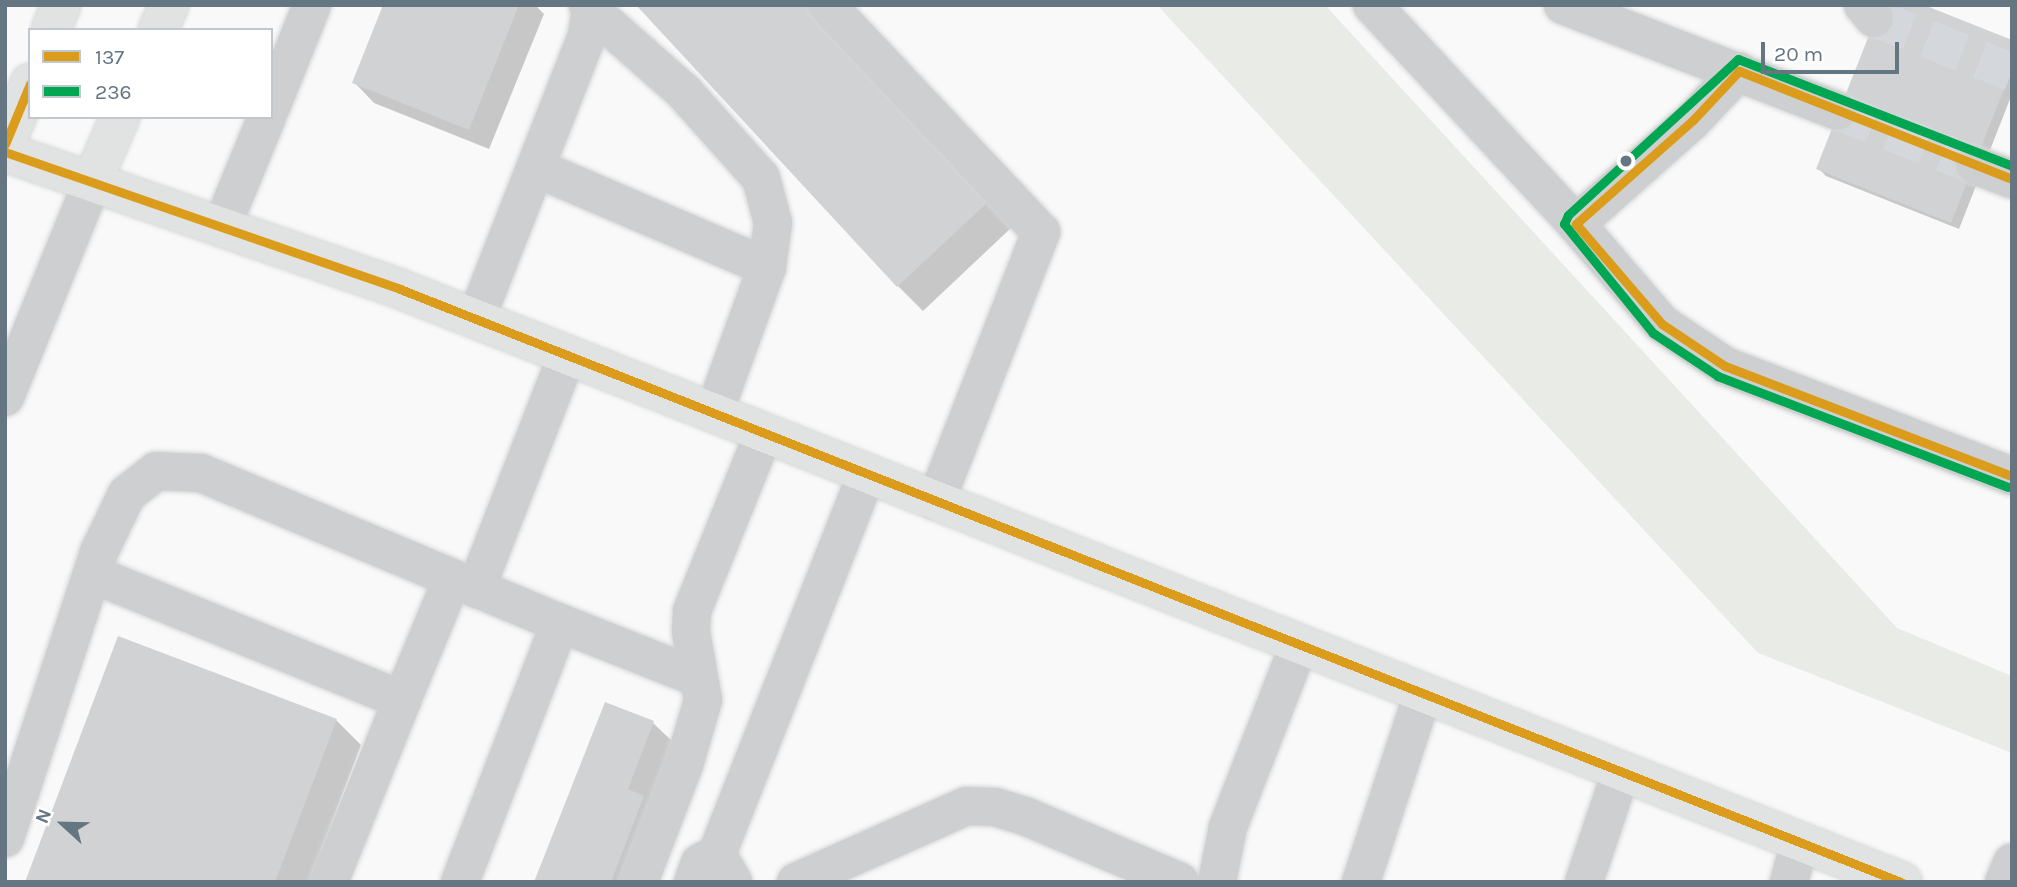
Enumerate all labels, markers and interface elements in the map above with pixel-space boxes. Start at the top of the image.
legend [28,28,273,119]
scale bar [1765,28,1903,72]
text: 20 m [1774,42,1823,66]
text: 137 [95,45,124,69]
text: 236 [95,80,132,104]
unlabelled marker [1619,154,1633,168]
north arrow [28,789,98,859]
text: N [31,806,56,827]

